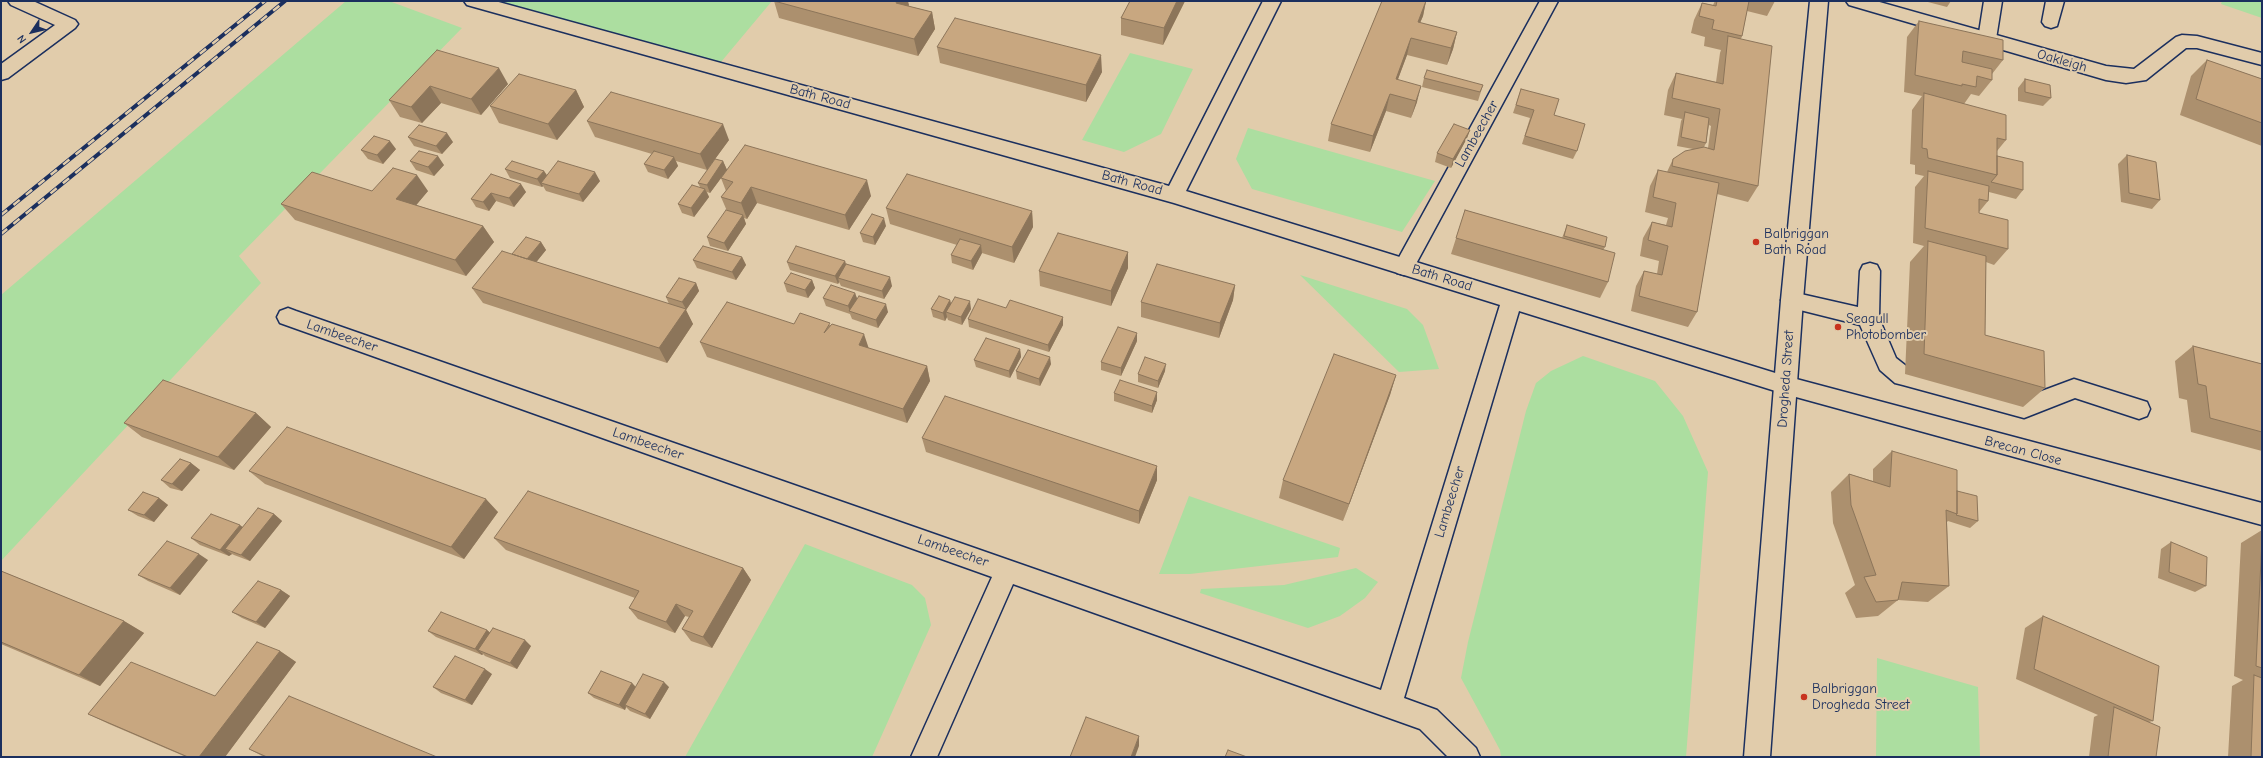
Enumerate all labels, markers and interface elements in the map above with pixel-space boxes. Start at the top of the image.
north arrow [12,12,52,52]
text: N [14,32,29,46]
street label: Oakleigh [2035,46,2089,76]
street label: Bath Road [788,81,852,113]
street label: Lambeecher [1452,98,1502,170]
street label: Bath Road [1100,167,1164,199]
place label: Balbriggan Bath Road [1764,226,1829,258]
marker: Balbriggan Bath Road [1751,237,1761,247]
street label: Bath Road [1410,261,1474,295]
place label: Seagull Photobomber [1846,311,1926,344]
street label: Lambeecher [304,316,380,356]
marker: Seagull Photobomber [1833,322,1843,332]
street label: Drogheda Street [1774,330,1798,428]
street label: Lambeecher [610,424,686,464]
street label: Brecan Close [1983,433,2063,469]
street label: Lambeecher [1431,464,1469,540]
street label: Lambeecher [915,531,991,571]
place label: Balbriggan Drogheda Street [1812,681,1910,714]
marker: Balbriggan Drogheda Street [1799,692,1809,702]

